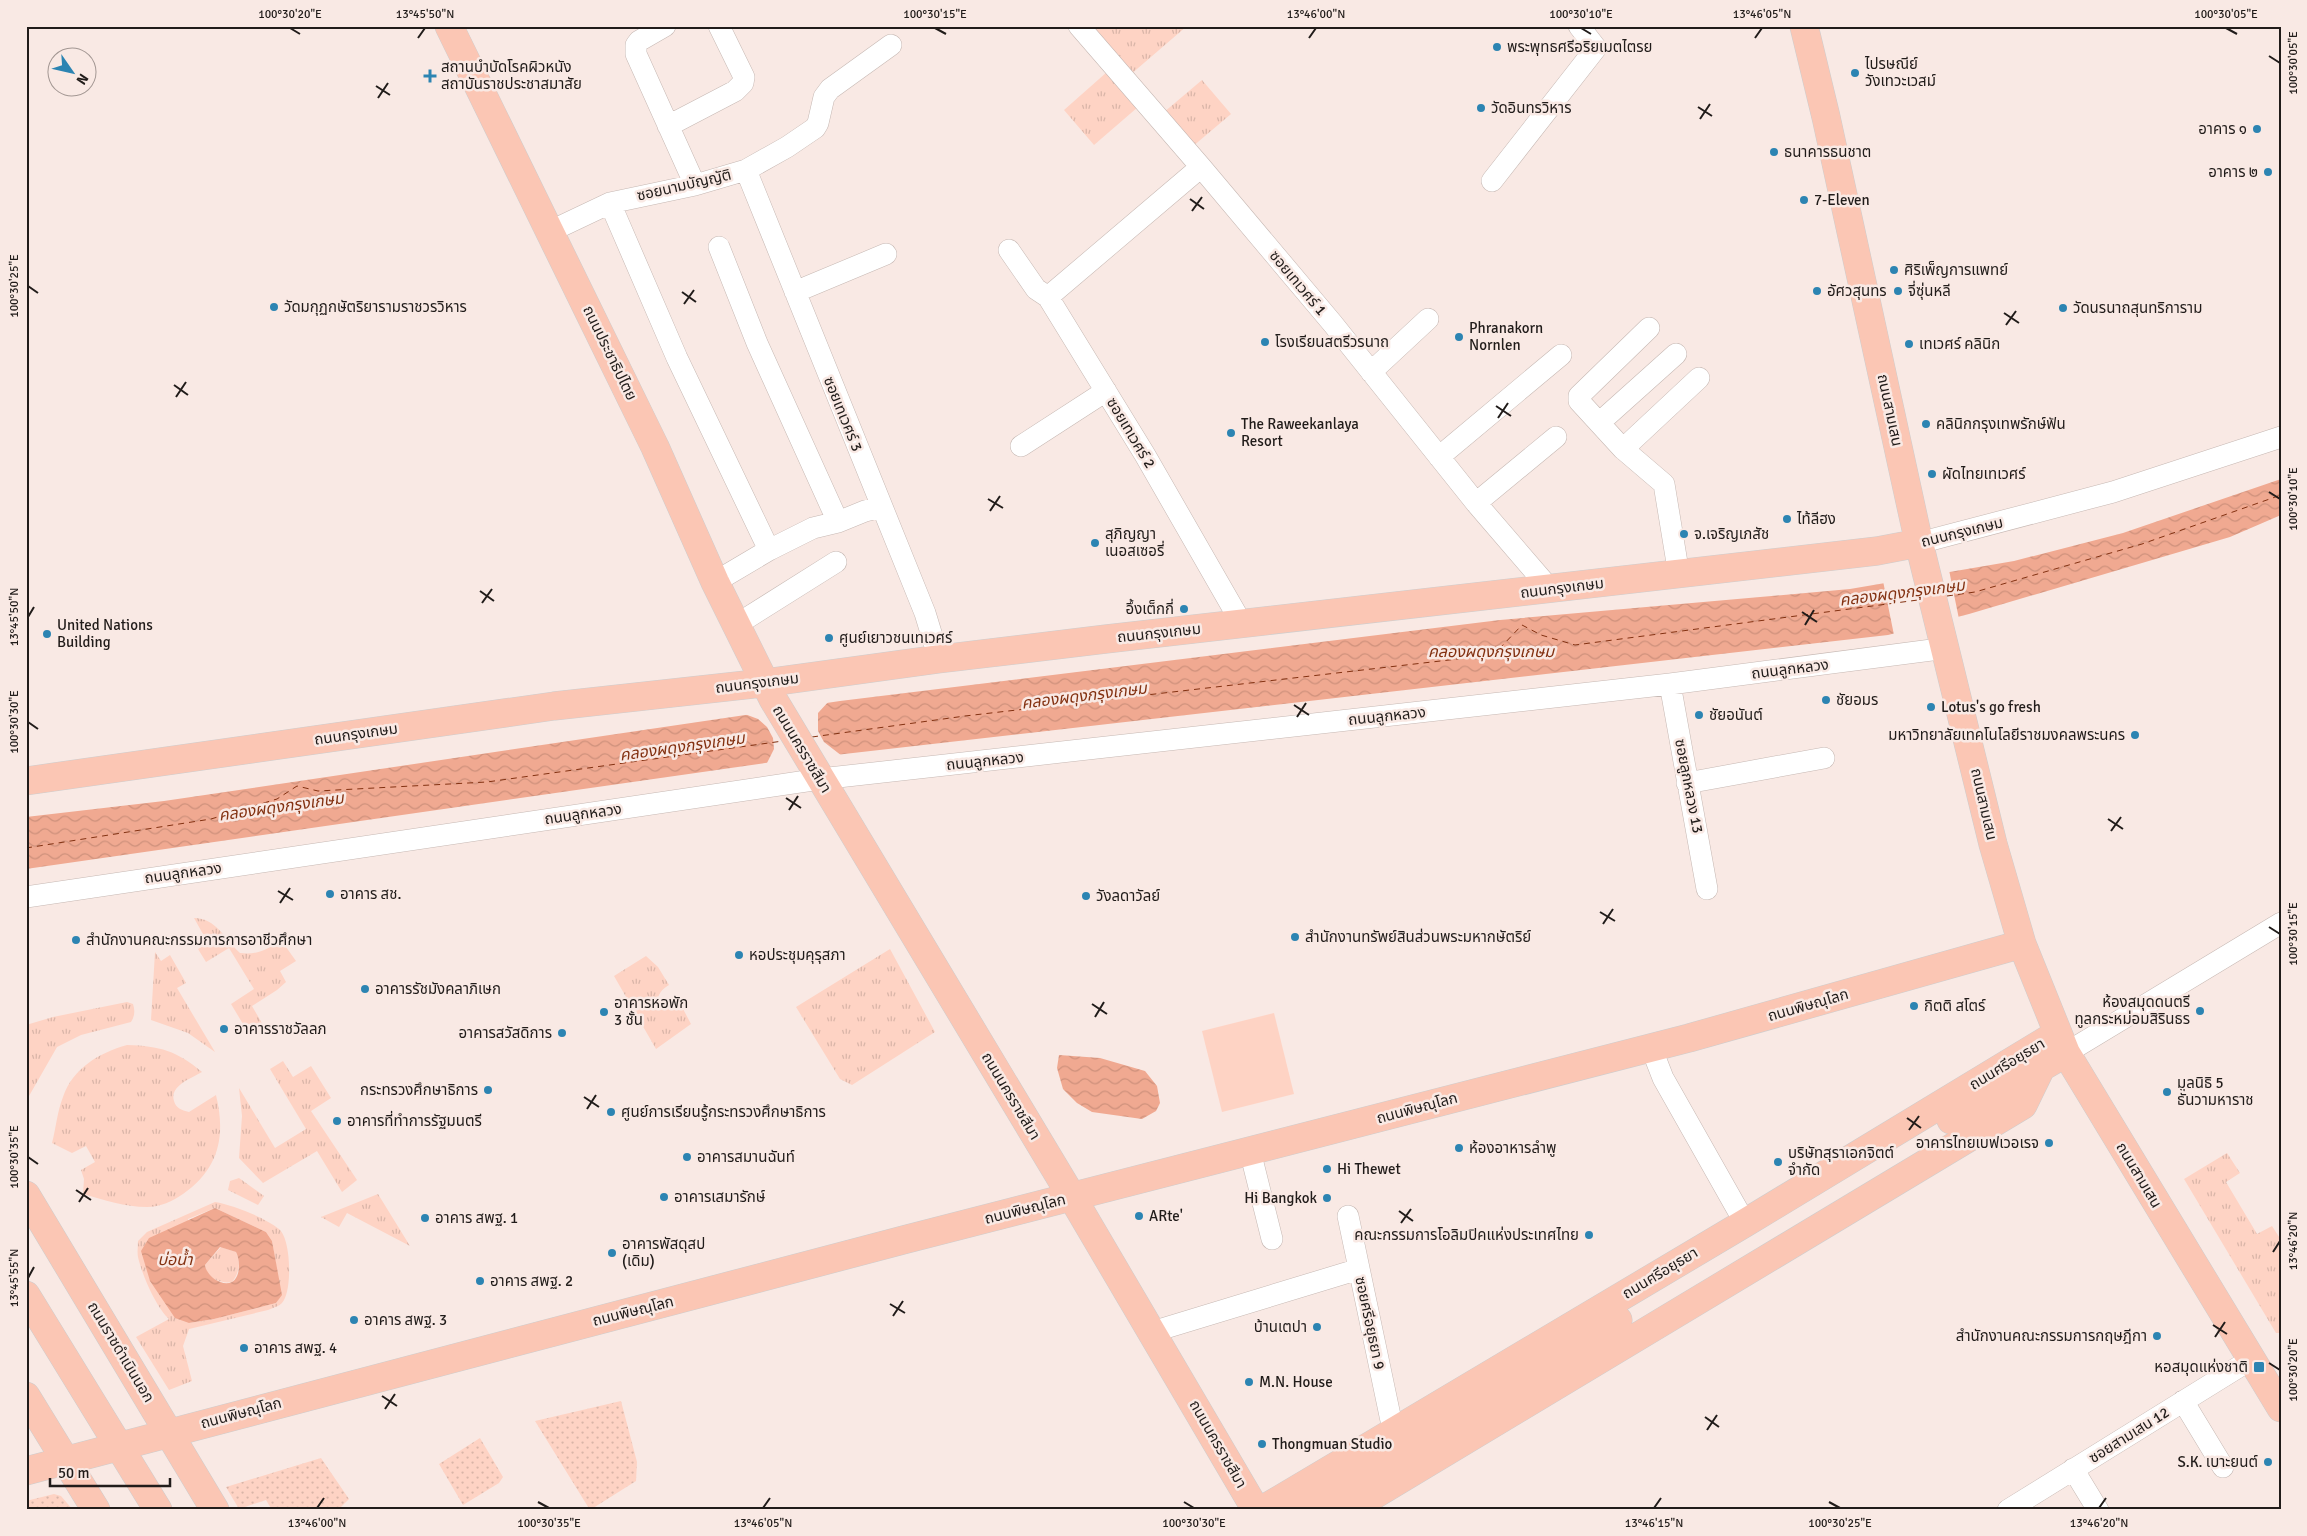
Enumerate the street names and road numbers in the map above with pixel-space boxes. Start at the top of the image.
street label: ซอยนามบัญญัติ [635,165,733,205]
street label: ซอยเทเวศร์ 1 [1266,247,1330,319]
street label: ถนนประชาธิปไตย [579,303,641,403]
street label: ถนนสามเสน [1874,372,1906,448]
street label: ซอยเทเวศร์ 3 [820,374,866,454]
street label: ซอยเทเวศร์ 2 [1103,394,1159,472]
street label: ถนนกรุงเกษม [1919,513,2005,551]
street label: ถนนกรุงเกษม [1519,574,1605,602]
street label: ถนนกรุงเกษม [1116,620,1202,646]
street label: ถนนลูกหลวง [1750,655,1830,683]
street label: ถนนกรุงเกษม [714,669,800,697]
street label: ถนนนครราชสีมา [769,702,835,796]
street label: ถนนลูกหลวง [1347,703,1427,729]
street label: ถนนกรุงเกษม [313,719,399,749]
street label: ซอยลูกหลวง 13 [1671,737,1707,835]
street label: ถนนลูกหลวง [945,748,1025,774]
street label: ถนนสามเสน [1967,766,2001,842]
street label: ถนนลูกหลวง [543,800,623,828]
street label: ถนนลูกหลวง [143,859,223,887]
street label: ถนนพิษณุโลก [1766,985,1850,1025]
street label: ถนนศรีอยุธยา [1966,1034,2048,1094]
street label: ถนนนครราชสีมา [978,1049,1044,1143]
street label: ถนนพิษณุโลก [1375,1089,1459,1127]
street label: ถนนสามเสน [2112,1139,2166,1211]
street label: ถนนพิษณุโลก [982,1190,1068,1228]
street label: ถนนศรีอยุธยา [1619,1243,1701,1303]
street label: ซอยศรีอยุธยา 9 [1351,1275,1389,1371]
street label: ถนนพิษณุโลก [590,1292,676,1330]
street label: ถนนราชดำเนินนอก [84,1299,158,1405]
street label: ถนนพิษณุโลก [199,1394,283,1432]
street label: ถนนนครราชสีมา [1186,1397,1250,1491]
street label: ซอยสามเสน 12 [2086,1403,2172,1467]

